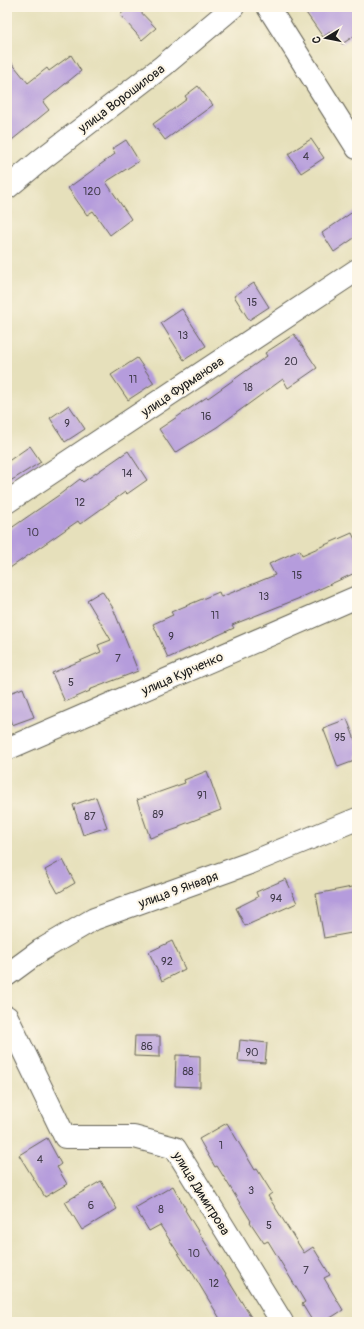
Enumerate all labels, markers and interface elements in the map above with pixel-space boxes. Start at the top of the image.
north arrow [306,18,346,58]
text: С [310,35,324,44]
street label: улица Ворошилова [74,61,168,137]
house number: 4 [303,150,310,163]
house number: 120 [83,185,101,198]
house number: 15 [247,296,257,309]
house number: 13 [178,329,188,342]
street label: улица Фурманова [137,353,227,421]
house number: 20 [284,355,298,368]
house number: 11 [129,373,137,386]
house number: 18 [243,381,253,394]
house number: 16 [201,410,211,423]
house number: 9 [64,417,70,430]
house number: 14 [122,467,133,480]
house number: 12 [75,496,85,509]
house number: 10 [27,526,39,539]
house number: 15 [292,569,302,582]
house number: 13 [259,590,269,603]
house number: 11 [211,609,219,622]
house number: 9 [168,630,174,643]
street label: улица Курченко [138,649,226,699]
house number: 7 [115,652,121,665]
house number: 5 [68,676,74,689]
house number: 95 [334,731,346,744]
house number: 91 [197,789,207,802]
house number: 89 [152,808,164,821]
house number: 87 [84,810,96,823]
street label: улица 9 Января [135,868,220,912]
house number: 94 [270,892,283,905]
house number: 92 [161,955,173,968]
house number: 86 [141,1040,153,1053]
house number: 90 [245,1046,259,1059]
house number: 88 [182,1065,194,1078]
house number: 1 [219,1139,223,1152]
street label: улица Димитрова [169,1148,233,1238]
house number: 4 [37,1153,44,1166]
house number: 3 [248,1184,254,1197]
house number: 6 [88,1199,94,1212]
house number: 8 [158,1203,164,1216]
house number: 5 [266,1219,272,1232]
house number: 10 [188,1247,200,1260]
house number: 7 [303,1264,309,1277]
house number: 12 [209,1277,219,1290]

